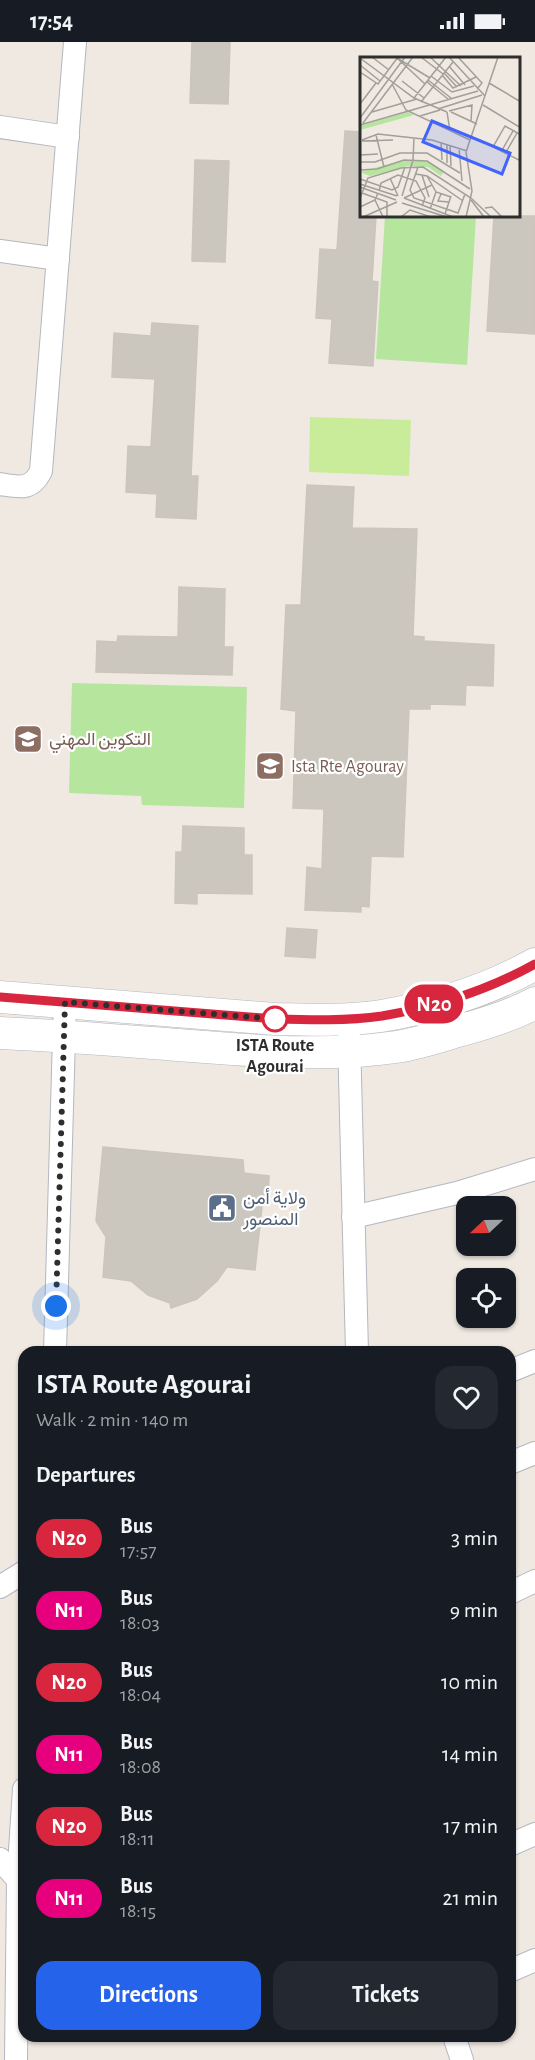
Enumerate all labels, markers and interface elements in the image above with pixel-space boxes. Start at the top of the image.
text: 17:54 [30,10,73,32]
inset map [360,57,520,218]
school or university icon: التكوين المهني [12,723,44,755]
place label: التكوين المهني [49,731,151,754]
school or university icon: Ista Rte Agouray [254,750,286,782]
place label: Ista Rte Agouray [291,758,404,776]
line badge: N20 [400,984,468,1024]
text: N20 [416,994,452,1015]
marker: ISTA Route Agourai [262,1006,288,1032]
place label: ISTA Route Agourai [236,1037,314,1076]
place label: ولاية أمن المنصور [242,1188,306,1230]
public building icon: ولاية أمن المنصور [206,1192,238,1224]
north arrow [456,1196,516,1256]
map controls [456,1196,516,1328]
button: locate [456,1268,516,1328]
your location [41,1291,71,1321]
button: heart [435,1366,498,1429]
text: ISTA Route Agourai [36,1371,252,1399]
text: Walk · 2 min · 140 m [36,1410,188,1430]
text: Departures [36,1464,136,1486]
text: Bus [120,1515,153,1537]
text: 3 min [451,1527,498,1549]
text: N20 [51,1528,87,1549]
text: 17:57 [120,1541,157,1561]
text: Bus [120,1587,153,1609]
text: 9 min [450,1599,498,1621]
text: N11 [54,1600,84,1621]
text: 18:03 [120,1613,160,1633]
text: Bus [120,1659,153,1681]
text: 10 min [441,1671,498,1693]
text: N20 [51,1672,87,1693]
text: 18:04 [120,1685,161,1705]
text: Bus [120,1731,153,1753]
text: 14 min [442,1743,498,1765]
text: N11 [54,1744,84,1765]
text: 18:08 [120,1757,161,1777]
text: Bus [120,1803,153,1825]
text: 17 min [443,1815,498,1837]
text: N20 [51,1816,87,1837]
text: 18:11 [120,1829,155,1849]
text: Bus [120,1875,153,1897]
text: 21 min [443,1887,498,1909]
text: N11 [54,1888,84,1909]
text: 18:15 [120,1901,156,1921]
button: Directions [36,1961,261,2030]
button: Tickets [273,1961,498,2030]

